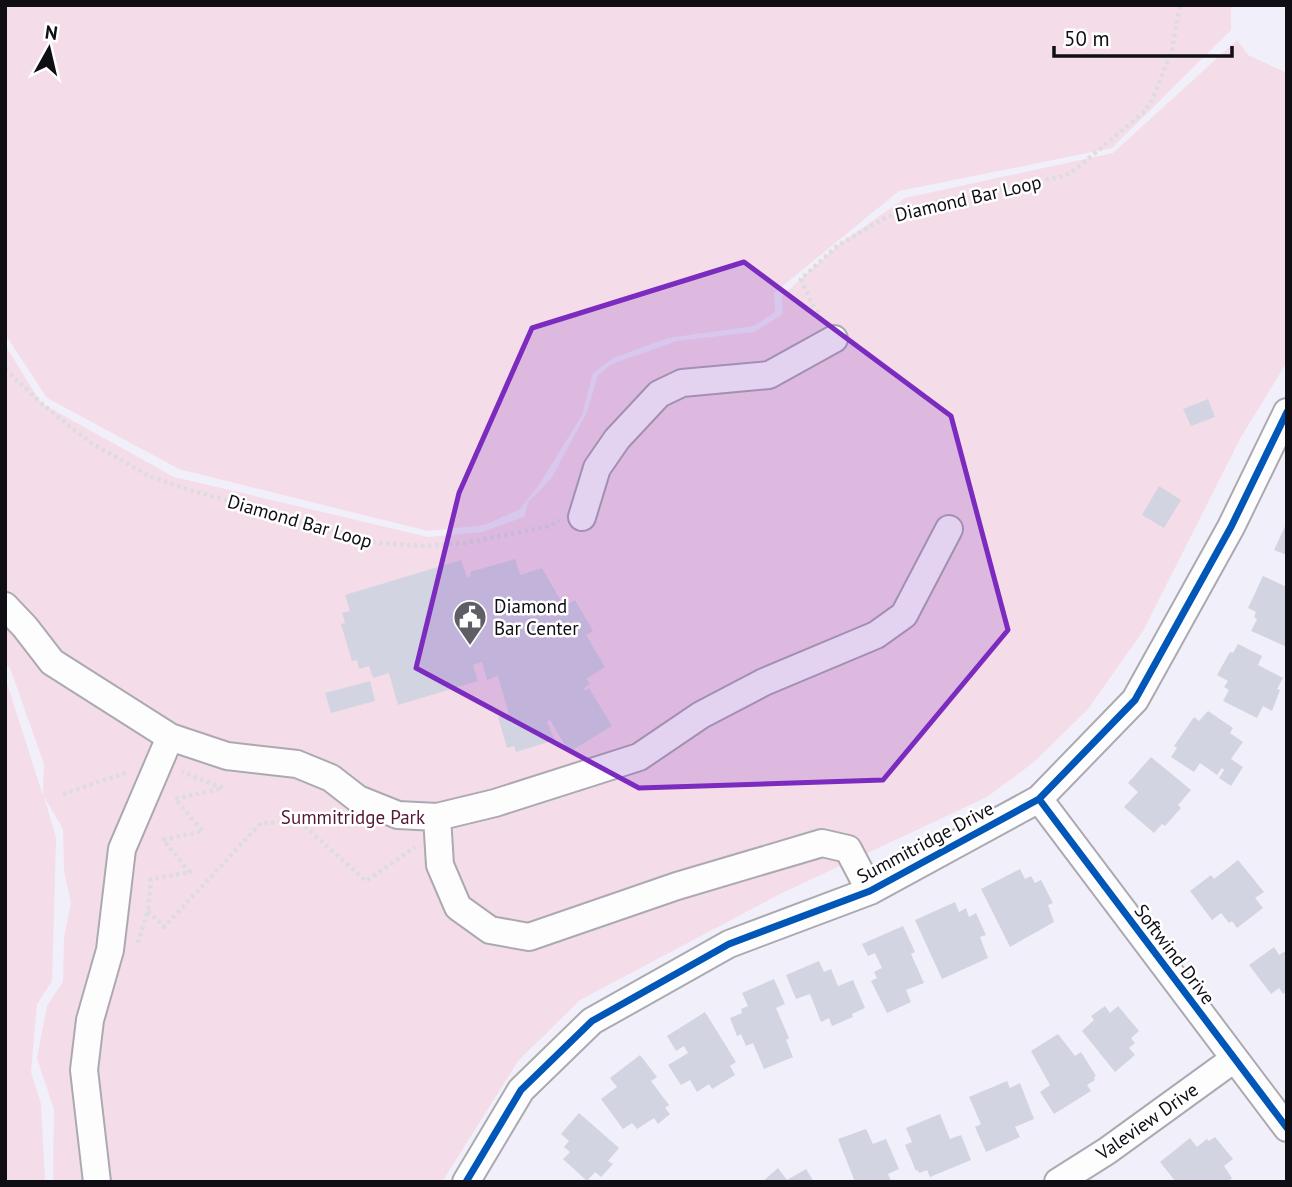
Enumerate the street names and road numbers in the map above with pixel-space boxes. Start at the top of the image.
street label: Diamond Bar Loop [892,169,1044,227]
street label: Diamond Bar Loop [225,489,375,553]
street label: Summitridge Drive [852,796,998,888]
street label: Softwind Drive [1129,899,1221,1009]
street label: Valeview Drive [1091,1077,1203,1166]

